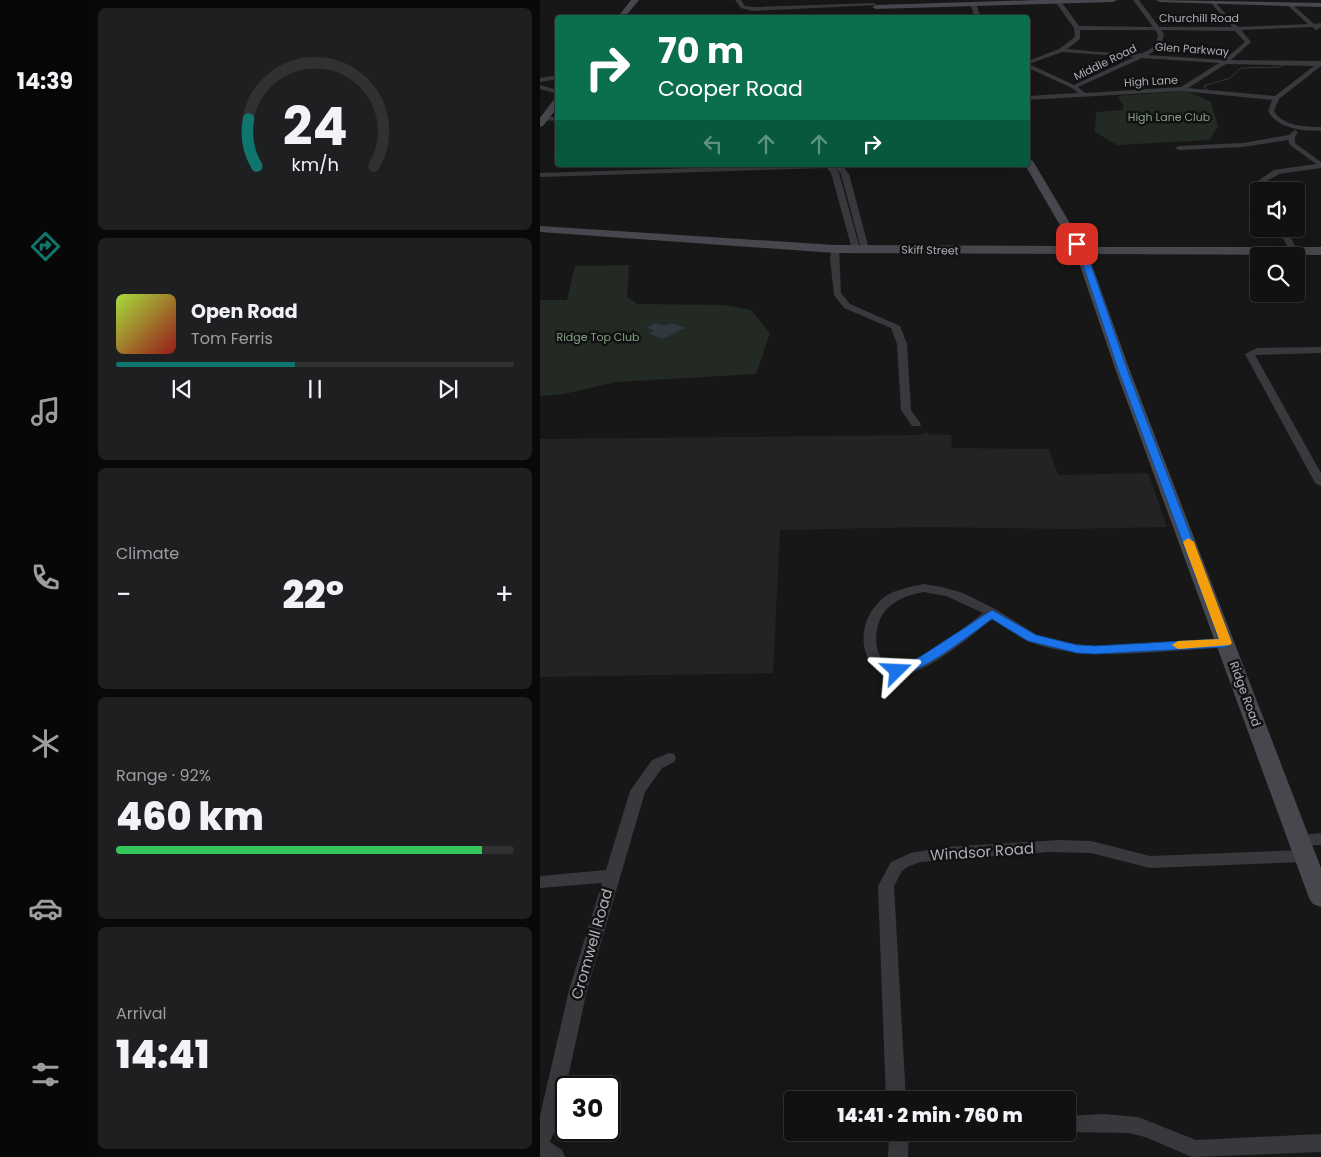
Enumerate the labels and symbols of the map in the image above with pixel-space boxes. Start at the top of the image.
street label: Churchill Road [1159,10,1239,26]
street label: Glen Parkway [1154,38,1230,60]
street label: Middle Road [1071,40,1139,84]
street label: High Lane [1124,72,1178,90]
park label: High Lane Club [1128,109,1210,125]
pin [1056,223,1098,265]
street label: Skiff Street [901,242,959,258]
park label: Ridge Top Club [556,329,640,345]
position arrow [870,644,922,696]
street label: Ridge Road [1226,659,1265,729]
street label: Windsor Road [929,837,1035,866]
street label: Cromwell Road [566,886,617,1002]
speed limit sign: 30 [555,1076,620,1141]

